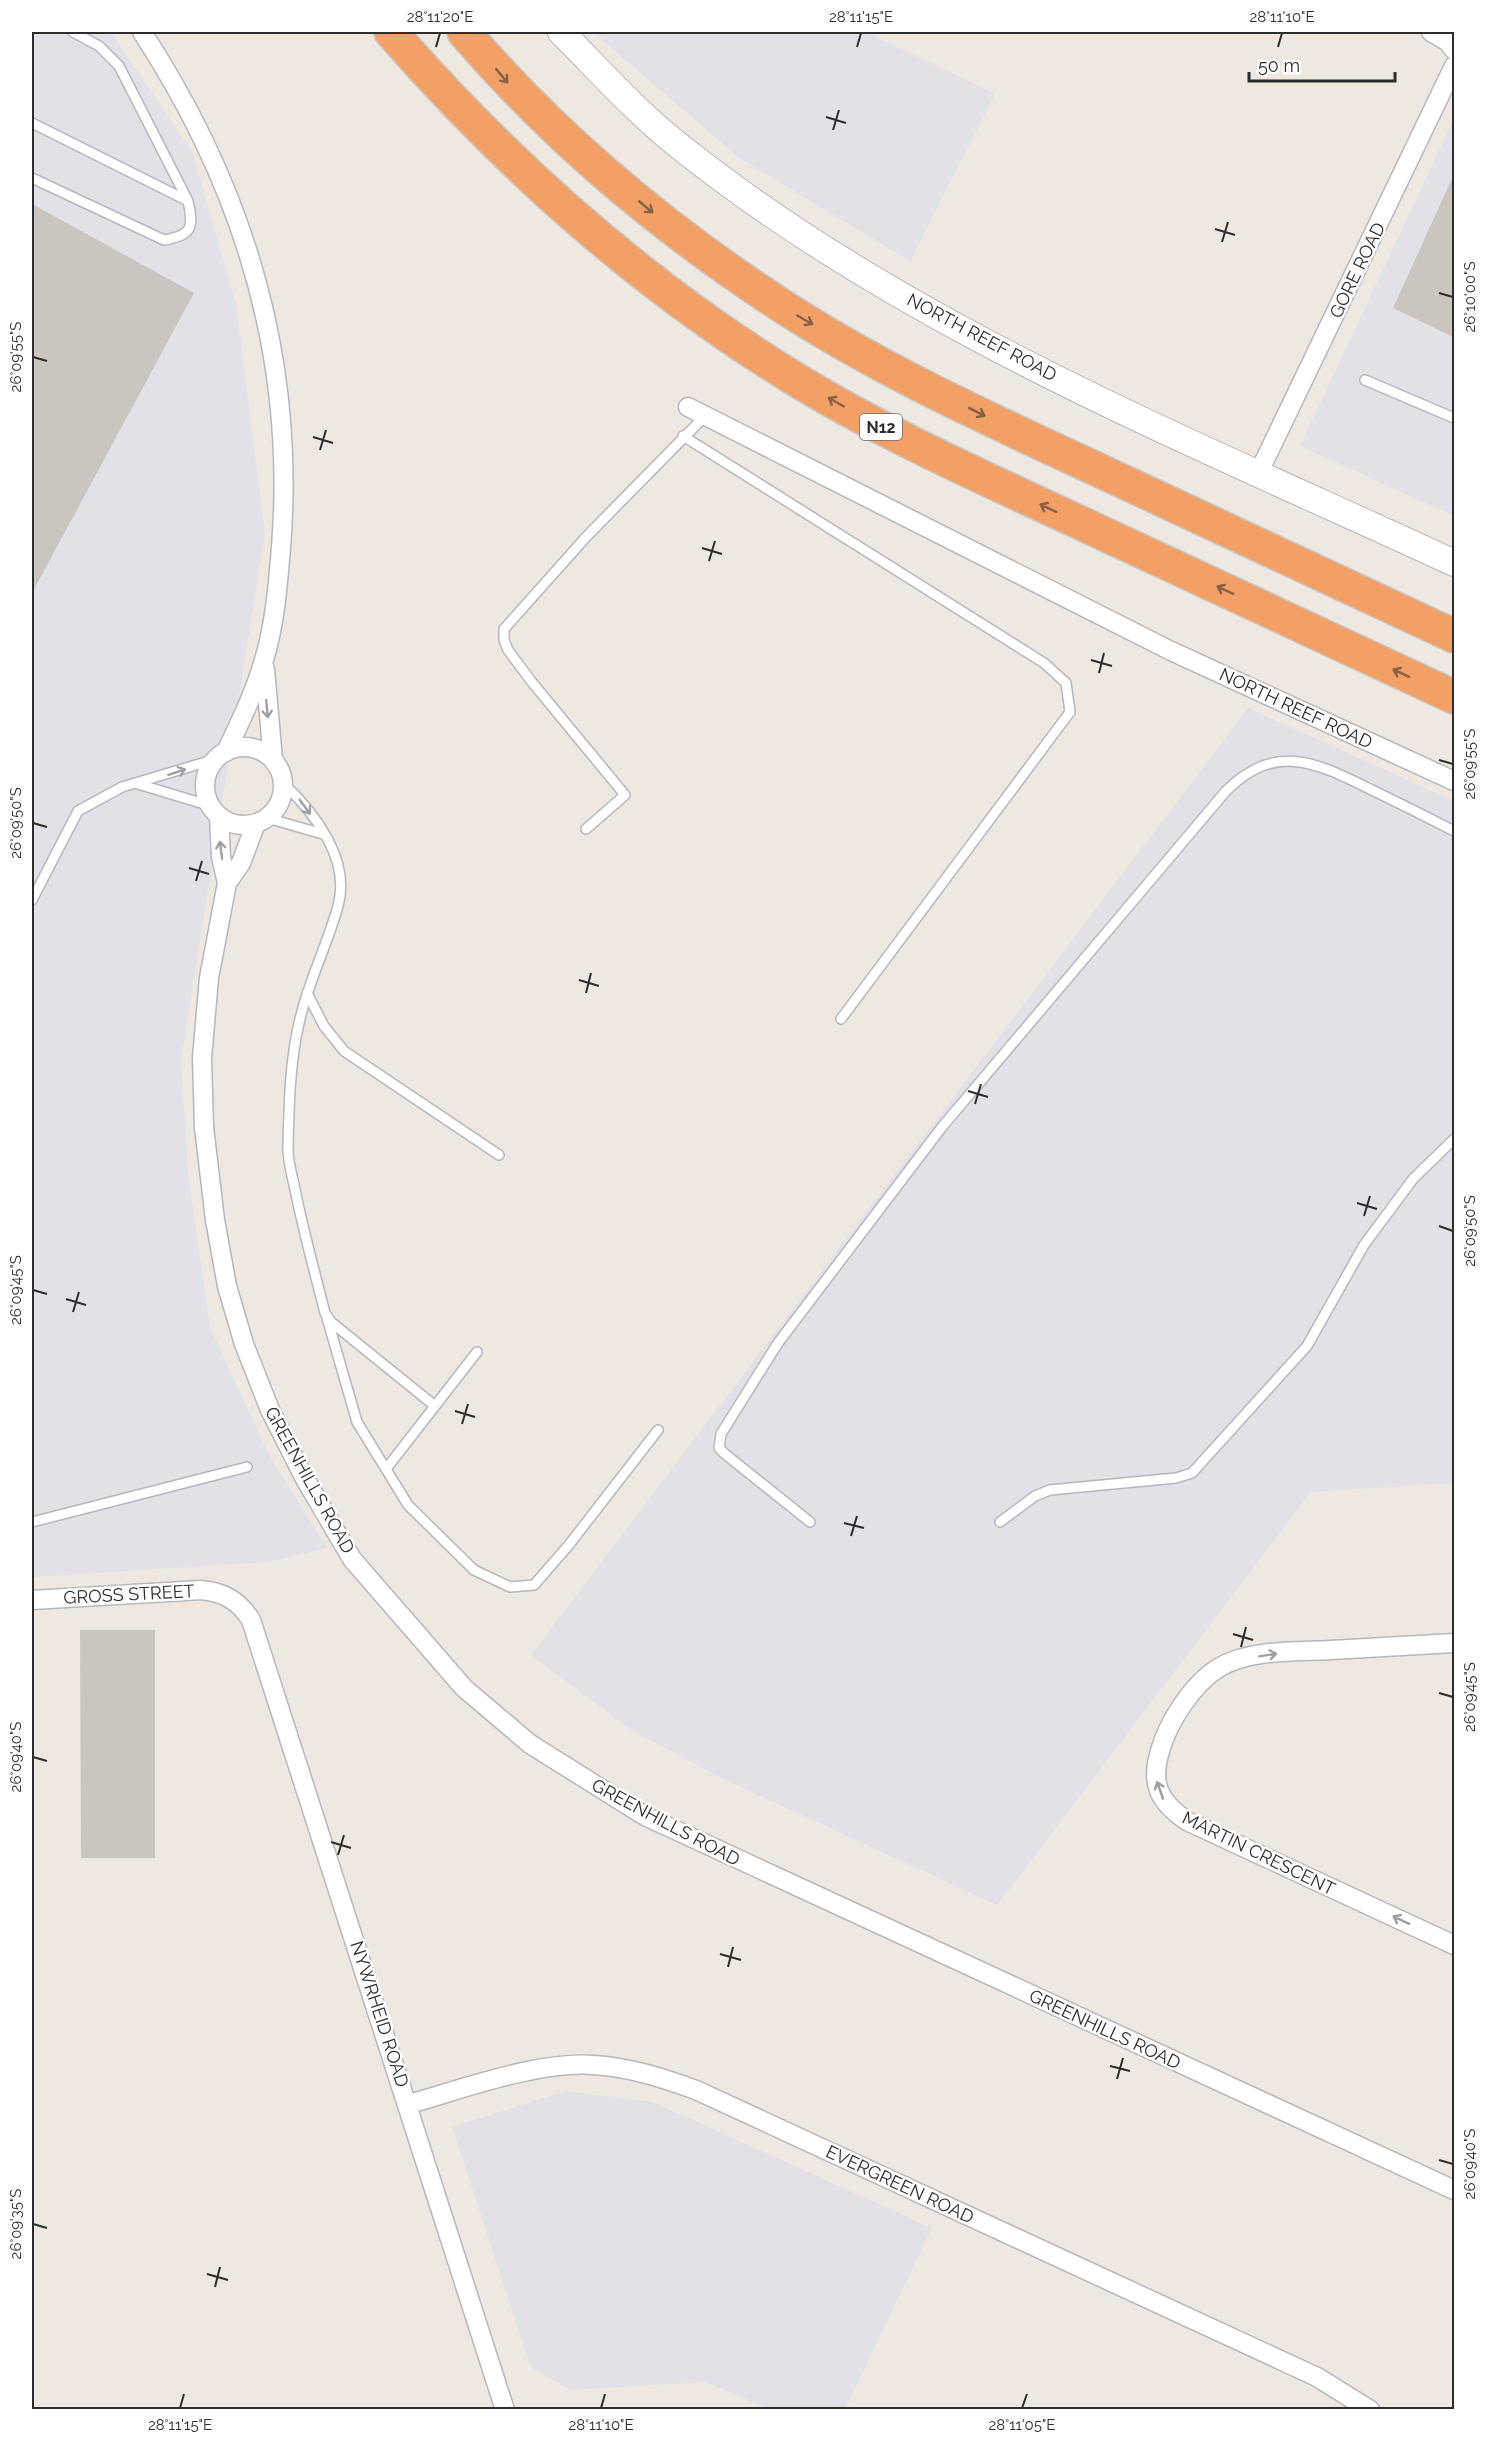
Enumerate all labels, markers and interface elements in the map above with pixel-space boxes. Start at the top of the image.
text: 28°11'20"E [407,8,473,26]
text: 28°11'15"E [829,8,893,26]
text: 28°11'10"E [1249,8,1315,26]
scale bar [1249,45,1394,83]
text: 50 m [1258,55,1300,76]
one-way arrow [495,68,509,83]
one-way arrow [638,200,653,214]
street label: GORE ROAD [1325,219,1389,321]
text: 26°10'00"S [1461,261,1479,333]
street label: NORTH REEF ROAD [904,289,1060,385]
one-way arrow [796,314,813,326]
text: 26°09'55"S [7,322,25,392]
one-way arrow [828,396,845,408]
one-way arrow [967,407,985,418]
road number: N12 [860,414,902,440]
one-way arrow [1040,501,1058,513]
one-way arrow [1216,584,1234,595]
street label: NORTH REEF ROAD [1216,663,1376,753]
one-way arrow [1393,666,1411,678]
one-way arrow [262,699,273,719]
text: 26°09'55"S [1461,729,1479,799]
one-way arrow [167,766,186,777]
text: 26°09'50"S [7,787,25,859]
one-way arrow [299,799,311,815]
one-way arrow [215,841,226,860]
text: 26°09'50"S [1461,1195,1479,1267]
text: 26°09'45"S [7,1255,25,1325]
street label: GREENHILLS ROAD [261,1403,359,1557]
street label: GROSS STREET [63,1580,195,1608]
one-way arrow [1257,1649,1277,1660]
text: 26°09'45"S [1461,1662,1479,1732]
text: 26°09'40"S [7,1722,25,1792]
street label: GREENHILLS ROAD [588,1774,744,1870]
one-way arrow [1153,1781,1164,1800]
street label: MARTIN CRESCENT [1179,1807,1339,1899]
one-way arrow [1393,1914,1411,1926]
street label: NYWRHEID ROAD [346,1938,414,2090]
street label: GREENHILLS ROAD [1026,1985,1184,2073]
text: 26°09'40"S [1461,2129,1479,2199]
street label: EVERGREEN ROAD [823,2141,977,2228]
text: 26°09'35"S [7,2189,25,2259]
text: 28°11'15"E [148,2416,212,2434]
text: 28°11'10"E [568,2416,634,2434]
text: 28°11'05"E [989,2416,1055,2434]

